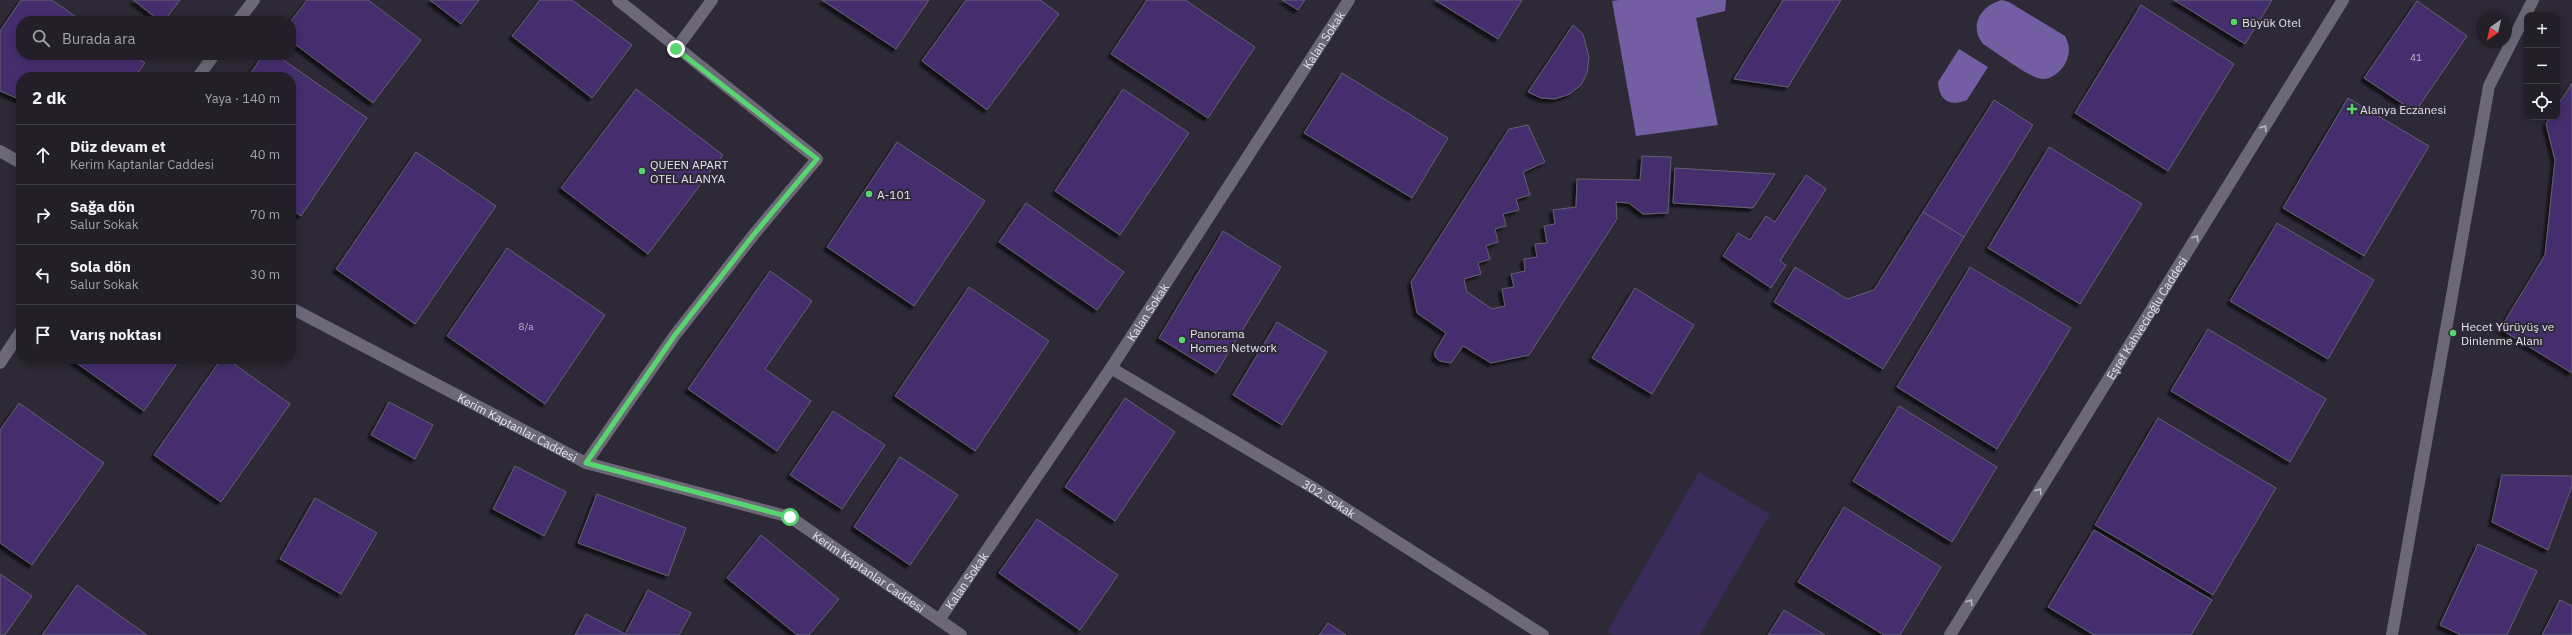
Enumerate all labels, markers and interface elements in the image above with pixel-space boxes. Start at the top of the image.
street label: Kalan Sokak [1299,7,1348,72]
north arrow [2476,12,2512,48]
map controls [2524,12,2560,120]
button: + [2524,12,2560,48]
place label: Büyük Otel [2242,15,2301,30]
search box [16,16,296,60]
marker: Büyük Otel [2229,17,2239,27]
icon: search [30,27,52,49]
text: Burada ara [62,29,136,48]
route end [667,40,685,58]
button: − [2524,48,2560,84]
house number: 41 [2410,51,2422,64]
button: locate [2524,84,2560,120]
text: 2 dk [32,87,66,109]
text: Yaya · 140 m [205,90,280,107]
place label: Alanya Eczanesi [2360,102,2446,117]
marker: Alanya Eczanesi [2347,104,2357,114]
one-way arrow [2260,125,2267,132]
text: Düz devam et [70,137,166,156]
icon: ahead [32,144,54,166]
text: 40 m [250,146,280,163]
text: Kerim Kaptanlar Caddesi [70,156,214,173]
place label: QUEEN APART OTEL ALANYA [650,157,728,186]
marker: QUEEN APART OTEL ALANYA [637,166,647,176]
place label: A-101 [877,187,911,202]
marker: A-101 [864,189,874,199]
text: Sağa dön [70,197,135,216]
icon: right [32,204,54,226]
text: 70 m [250,206,280,223]
text: Salur Sokak [70,216,139,233]
one-way arrow [2191,235,2199,242]
street label: Eşref Kahvecioğlu Caddesi [2103,254,2190,382]
text: Sola dön [70,257,131,276]
icon: left [32,264,54,286]
text: 30 m [250,266,280,283]
text: Salur Sokak [70,276,139,293]
street label: Kalan Sokak [1123,280,1172,344]
place label: Hecet Yürüyüş ve Dinlenme Alanı [2461,319,2555,348]
house number: 8/a [518,320,534,333]
icon: arrive [32,324,54,346]
text: Varış noktası [70,325,161,344]
place label: Panorama Homes Network [1190,326,1278,355]
marker: Hecet Yürüyüş ve Dinlenme Alanı [2448,328,2458,338]
marker: Panorama Homes Network [1177,335,1187,345]
street label: Kerim Kaptanlar Caddesi [455,389,580,465]
street label: 302. Sokak [1300,476,1359,521]
one-way arrow [2034,489,2041,496]
route start [781,508,799,526]
street label: Kerim Kaptanlar Caddesi [810,527,928,615]
street label: Kalan Sokak [941,548,991,612]
one-way arrow [1966,599,1973,606]

